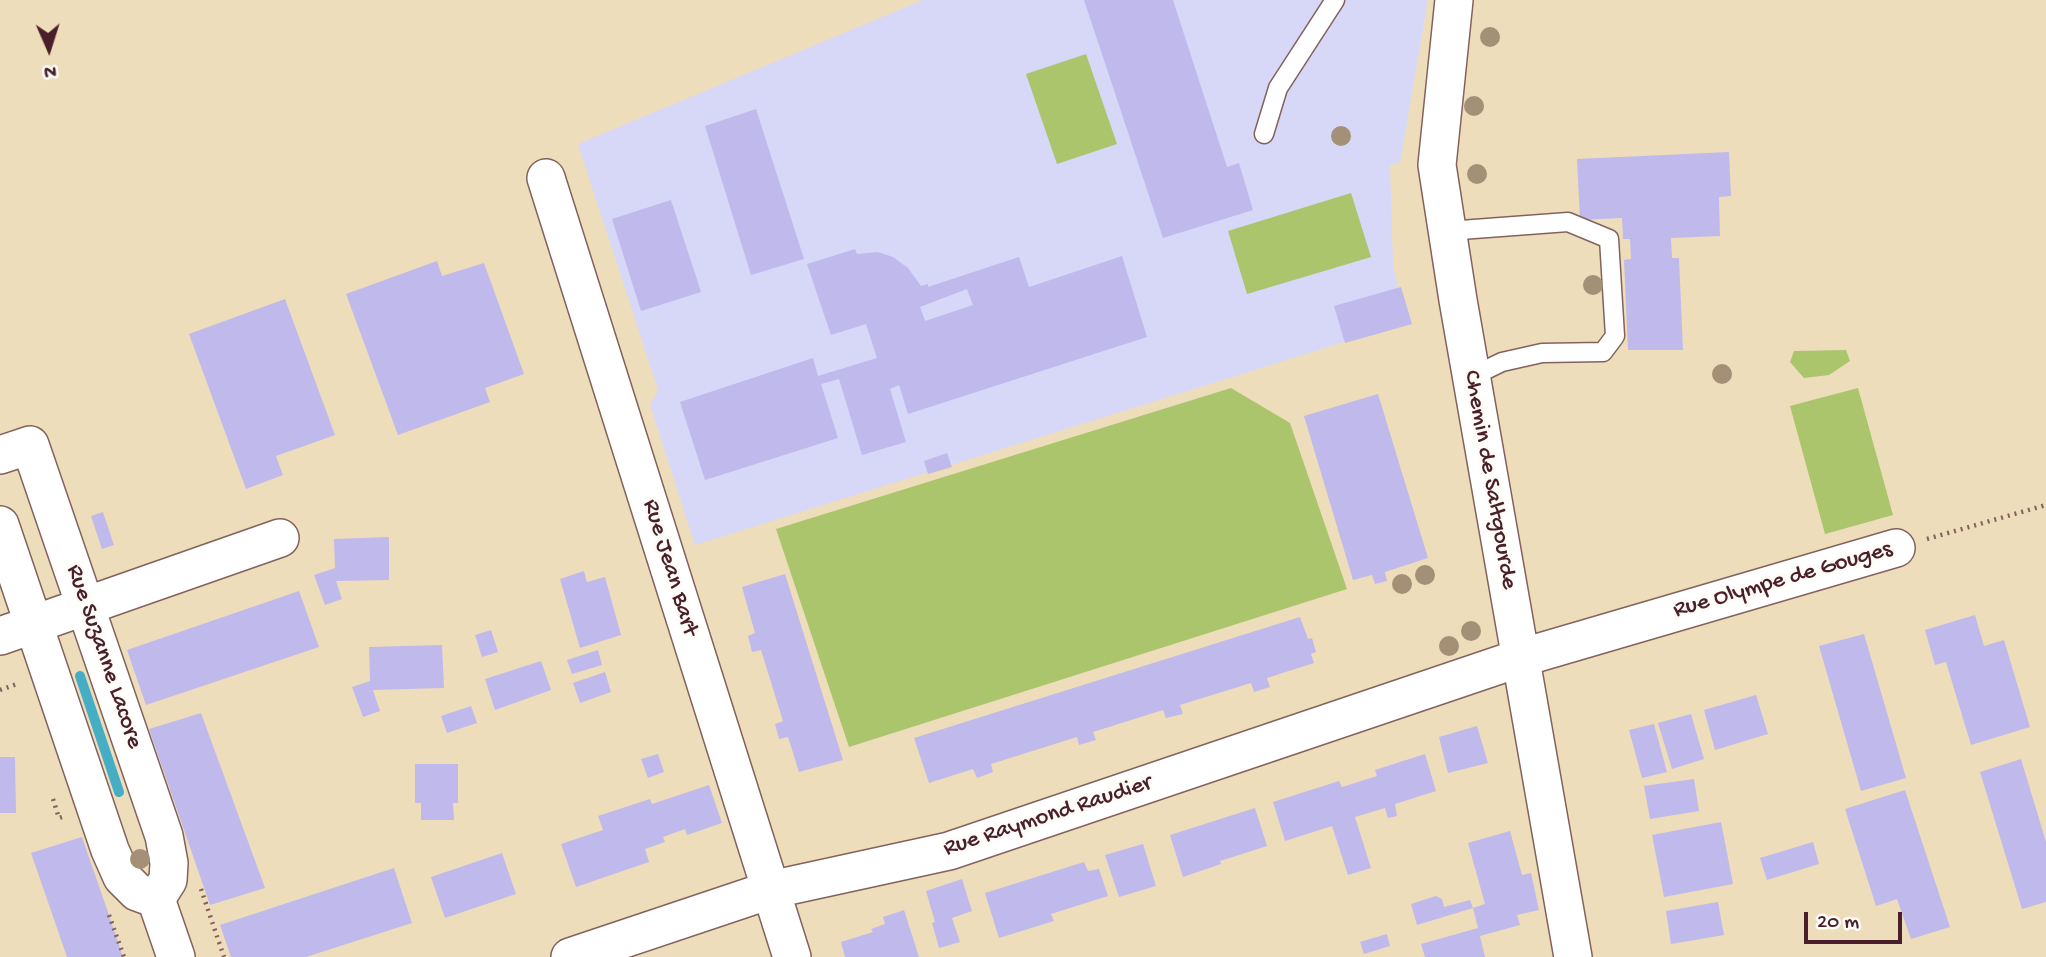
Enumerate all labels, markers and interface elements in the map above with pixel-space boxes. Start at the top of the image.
north arrow [14,14,84,84]
text: N [43,59,57,82]
street label: Chemin de Saltgourde [1456,368,1522,592]
street label: Rue Jean Bart [635,496,703,640]
street label: Rue Olympe de Gouges [1670,536,1896,626]
street label: Rue Suzanne Lacore [58,561,148,753]
street label: Rue Raymond Raudier [940,770,1156,864]
scale bar [1808,898,1906,942]
text: 20 m [1817,911,1859,936]

